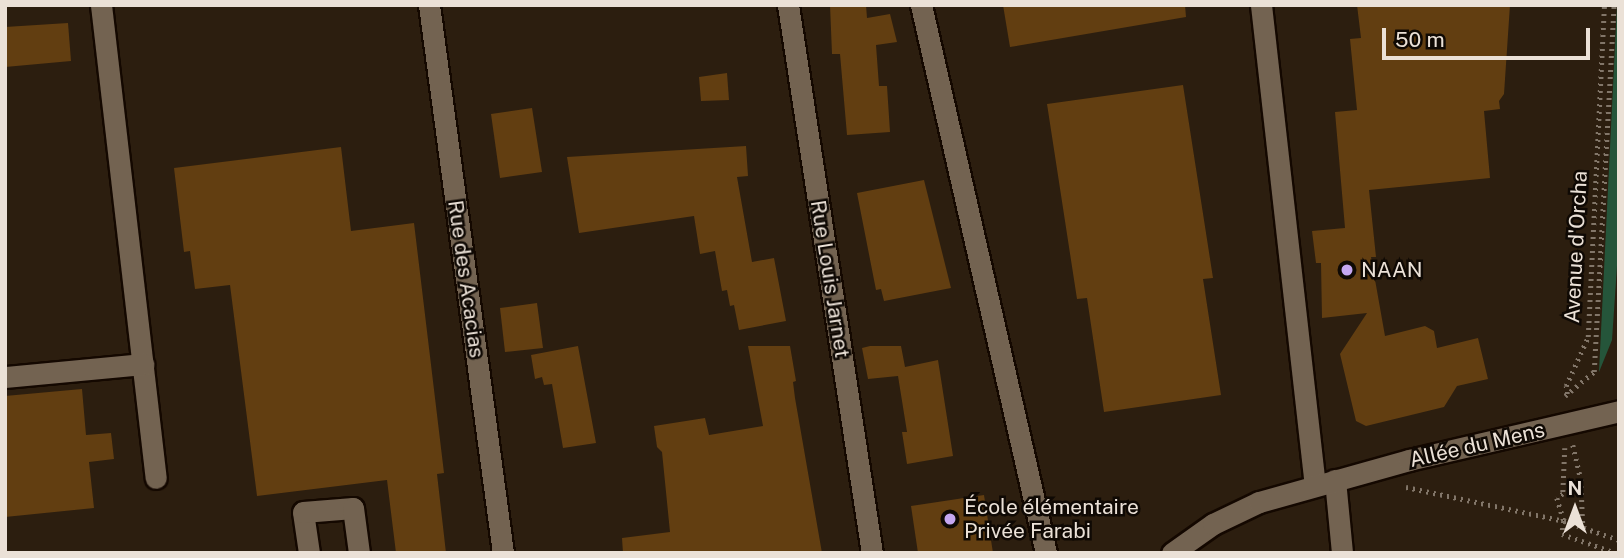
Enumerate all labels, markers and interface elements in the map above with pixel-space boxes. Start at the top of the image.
scale bar [1386,14,1594,58]
text: 50 m [1395,27,1445,52]
street label: Avenue d'Orcha [1559,170,1593,324]
street label: Rue des Acacias [442,198,490,360]
street label: Rue Louis Jarnet [805,198,855,360]
place label: NAAN [1361,257,1423,283]
marker: NAAN [1339,262,1355,278]
street label: Allée du Mens [1407,417,1547,473]
north arrow [1540,474,1610,544]
text: N [1568,477,1582,499]
place label: École élémentaire Privée Farabi [964,494,1139,544]
marker: École élémentaire Privée Farabi [942,511,958,527]

